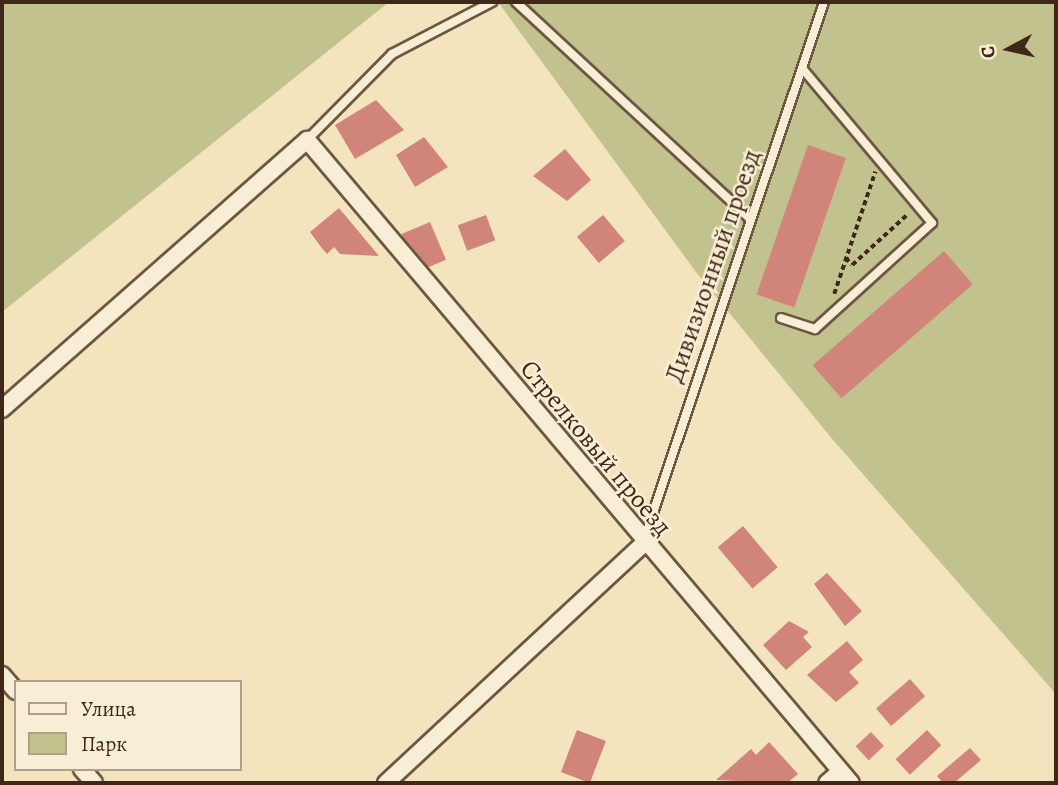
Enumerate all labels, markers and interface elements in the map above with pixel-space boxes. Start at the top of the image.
north arrow [974,14,1044,84]
text: С [975,44,1002,60]
street label: Дивизионный проезд [658,145,768,387]
street label: Стрелковый проезд [513,354,679,542]
legend [14,680,242,771]
text: Улица [81,695,136,723]
text: Парк [81,730,127,758]

